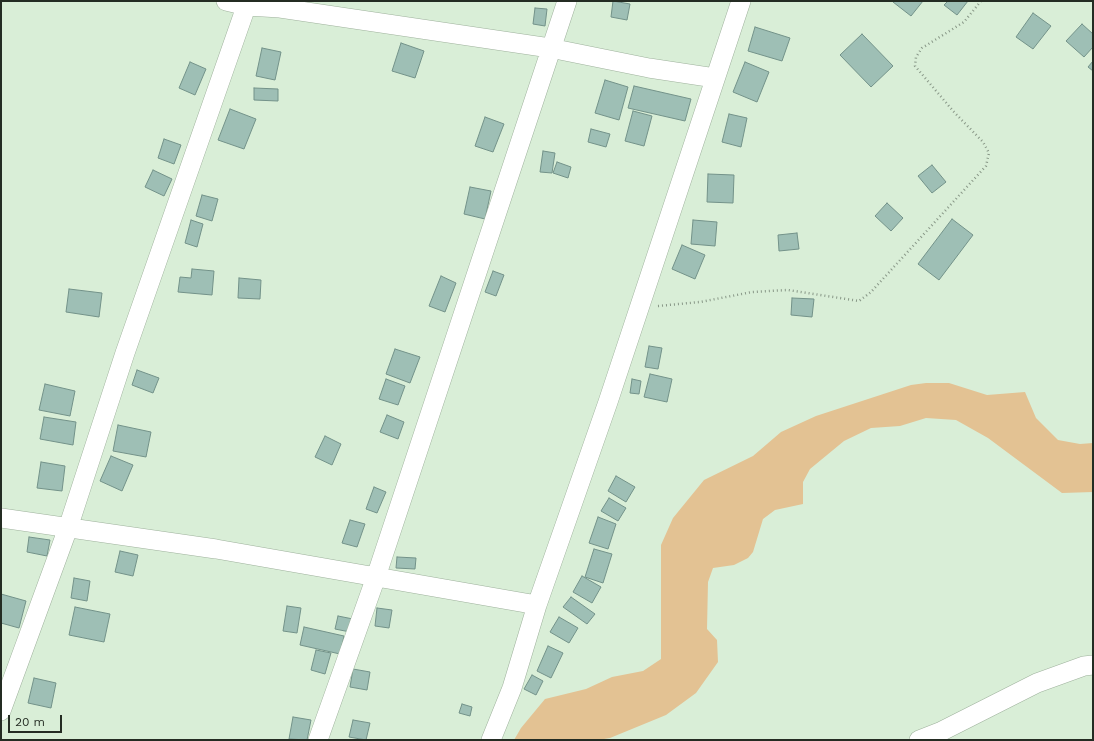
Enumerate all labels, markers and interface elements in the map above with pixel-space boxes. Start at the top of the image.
scale bar [10,707,64,733]
text: 20 m [15,715,45,729]

